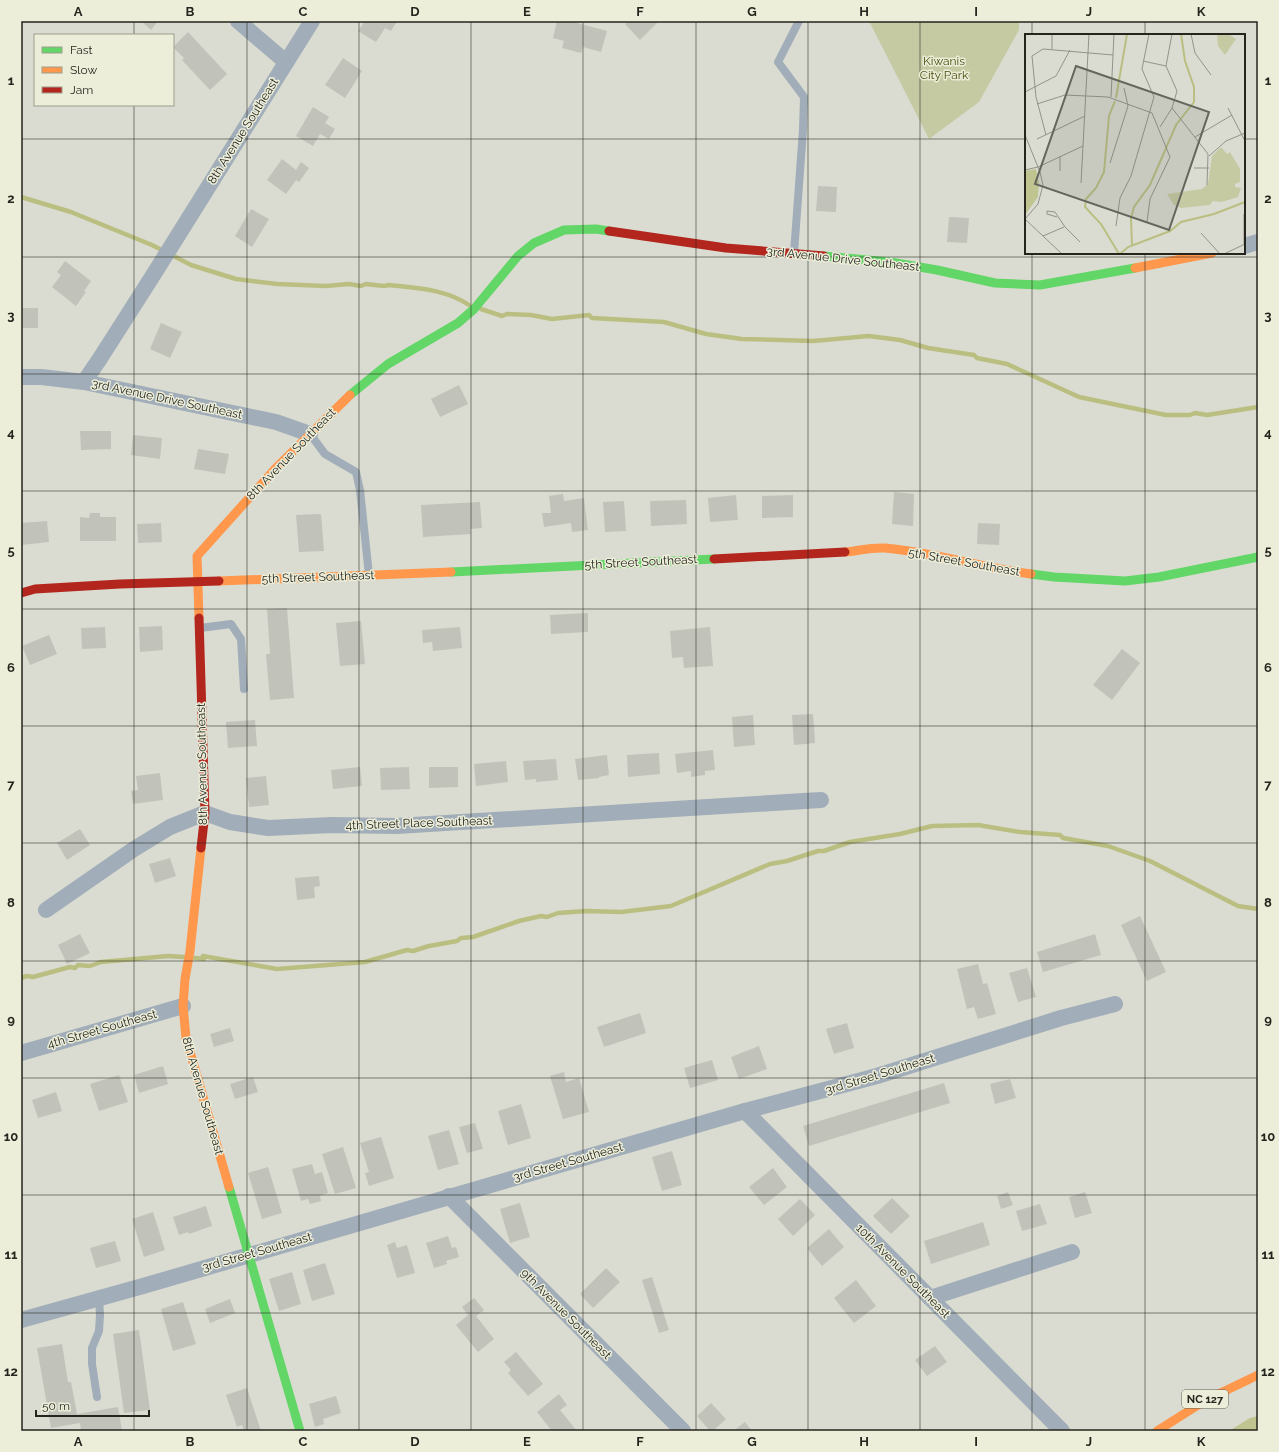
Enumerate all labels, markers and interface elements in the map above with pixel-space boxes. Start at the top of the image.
text: A [74,4,83,19]
text: B [186,4,195,19]
text: C [299,4,308,19]
text: D [410,4,420,19]
text: E [523,4,531,19]
text: F [636,4,644,19]
text: G [747,4,757,19]
text: H [859,4,869,19]
text: I [974,4,978,19]
text: J [1086,4,1092,19]
text: K [1197,4,1206,19]
legend [34,34,174,106]
inset map [1025,34,1245,254]
text: Fast [70,43,93,57]
park label: Kiwanis City Park [920,54,969,82]
text: Slow [70,63,97,77]
text: 1 [8,73,15,88]
text: 1 [1265,73,1272,88]
street label: 8th Avenue Southeast [205,76,281,186]
text: Jam [70,83,93,97]
text: 2 [7,191,15,206]
text: 2 [1264,191,1272,206]
street label: 3rd Avenue Drive Southeast [766,244,920,274]
text: 3 [7,308,15,323]
text: 3 [1264,308,1272,323]
street label: 3rd Avenue Drive Southeast [91,376,243,422]
street label: 8th Avenue Southeast [244,405,338,503]
text: 4 [7,425,15,440]
text: 4 [1264,425,1272,440]
text: 5 [7,543,15,558]
text: 5 [1264,543,1272,558]
street label: 5th Street Southeast [907,545,1021,579]
street label: 5th Street Southeast [584,552,698,572]
street label: 5th Street Southeast [261,568,375,586]
text: 6 [7,660,15,675]
text: 6 [1264,660,1272,675]
street label: 8th Avenue Southeast [194,703,210,825]
text: 7 [7,777,15,792]
text: 7 [1264,777,1272,792]
street label: 4th Street Place Southeast [345,813,493,833]
text: 8 [7,895,15,910]
text: 8 [1264,895,1272,910]
street label: 4th Street Southeast [46,1007,158,1051]
text: 9 [7,1012,15,1027]
text: 9 [1264,1012,1272,1027]
street label: 8th Avenue Southeast [179,1035,227,1157]
street label: 3rd Street Southeast [824,1051,936,1097]
text: 10 [4,1129,18,1144]
text: 10 [1261,1129,1275,1144]
street label: 3rd Street Southeast [512,1140,624,1184]
street label: 10th Avenue Southeast [853,1221,953,1321]
street label: 3rd Street Southeast [201,1230,313,1274]
text: 11 [5,1247,18,1262]
text: 11 [1262,1247,1275,1262]
street label: 9th Avenue Southeast [518,1266,614,1362]
text: 12 [4,1364,18,1379]
text: 12 [1261,1364,1275,1379]
road number: NC 127 [1182,1390,1228,1408]
scale bar [36,1392,149,1418]
text: 50 m [42,1399,70,1413]
text: A [74,1434,83,1449]
text: B [186,1434,195,1449]
text: C [299,1434,308,1449]
text: D [410,1434,420,1449]
text: E [523,1434,531,1449]
text: F [636,1434,644,1449]
text: G [747,1434,757,1449]
text: H [859,1434,869,1449]
text: I [974,1434,978,1449]
text: J [1086,1434,1092,1449]
text: K [1197,1434,1206,1449]

